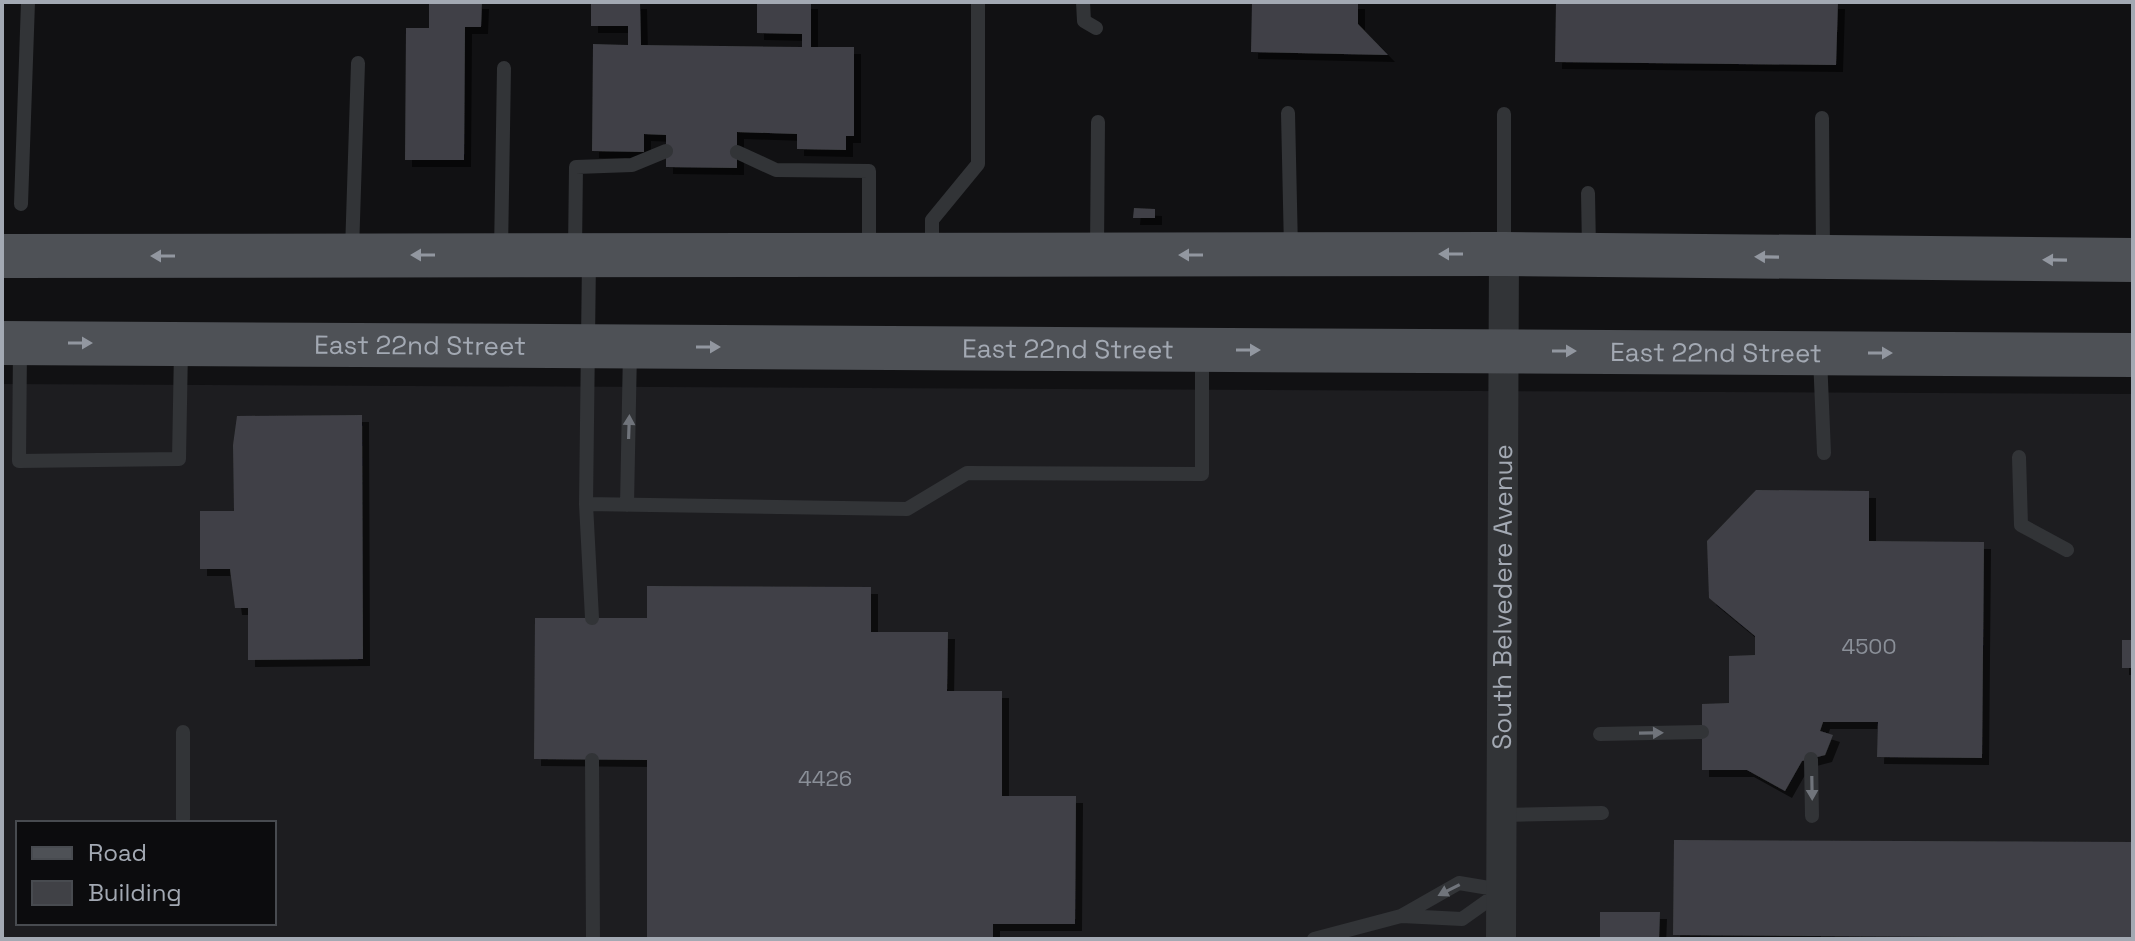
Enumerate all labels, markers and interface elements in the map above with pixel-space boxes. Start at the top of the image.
one-way arrow [1438,248,1463,260]
one-way arrow [410,249,435,261]
one-way arrow [1178,249,1203,261]
one-way arrow [150,250,175,262]
one-way arrow [1754,251,1779,263]
one-way arrow [2042,254,2067,266]
street label: East 22nd Street [314,328,526,363]
street label: East 22nd Street [962,331,1174,367]
street label: East 22nd Street [1610,335,1822,370]
one-way arrow [68,337,93,349]
one-way arrow [696,341,721,353]
one-way arrow [1236,344,1261,356]
one-way arrow [1552,345,1577,358]
one-way arrow [1868,347,1893,359]
one-way arrow [622,414,635,439]
street label: South Belvedere Avenue [1485,444,1520,750]
house number: 4500 [1841,632,1897,660]
one-way arrow [1639,726,1664,739]
house number: 4426 [798,764,852,792]
one-way arrow [1806,776,1818,801]
legend [16,821,276,925]
text: Road [88,837,147,868]
text: Building [88,877,182,908]
one-way arrow [1437,883,1460,897]

